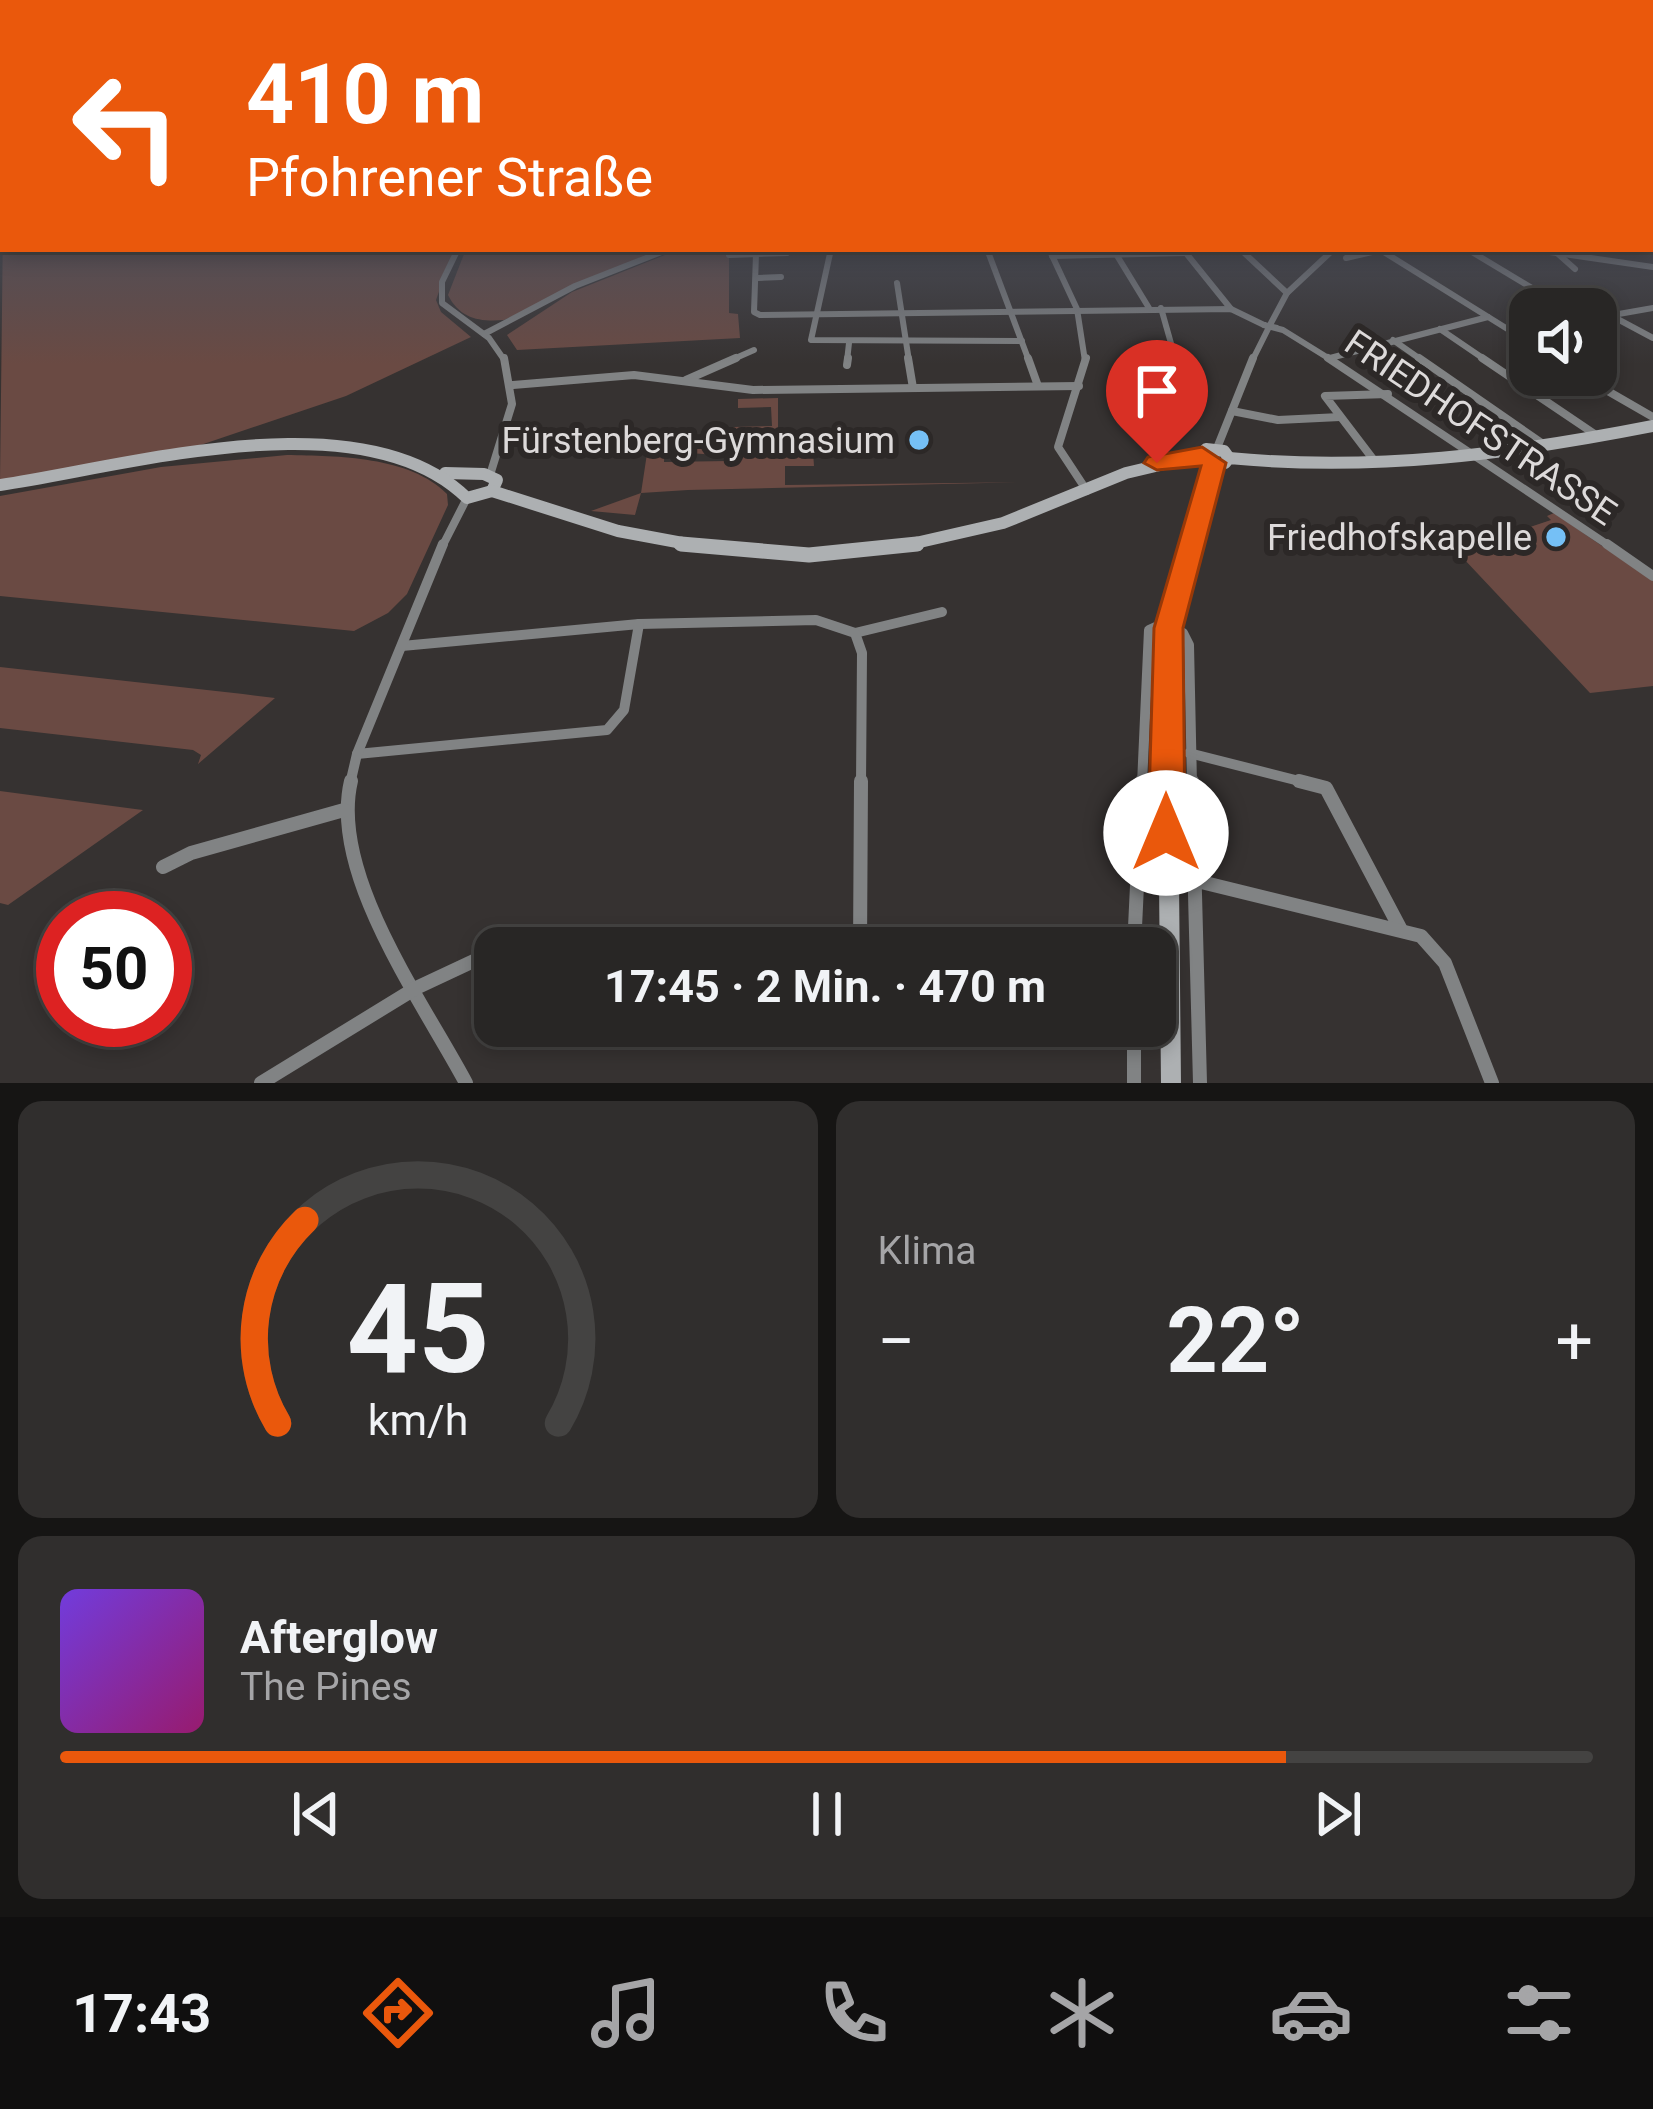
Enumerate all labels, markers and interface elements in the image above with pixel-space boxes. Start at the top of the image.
text: 410 m [246,45,484,144]
icon: left [48,48,204,204]
text: Pfohrener Straße [246,146,653,209]
map controls [1509,288,1617,396]
button: sound [1509,288,1617,396]
street label: FRIEDHOFSTRASSE [1337,321,1624,534]
pin [1106,340,1208,463]
icon: arrive [1124,358,1190,424]
place label: Fürstenberg-Gymnasium [501,420,895,462]
marker: Fürstenberg-Gymnasium [906,427,932,453]
place label: Friedhofskapelle [1267,517,1532,559]
marker: Friedhofskapelle [1543,524,1569,550]
position arrow [1103,770,1229,896]
speed limit sign: 50 [36,891,192,1047]
text: 17:45 · 2 Min. · 470 m [604,960,1046,1013]
text: Klima [878,1228,976,1274]
text: 45 [346,1256,489,1402]
text: 22° [1166,1289,1305,1394]
text: − [878,1303,915,1380]
text: + [1556,1303,1593,1380]
text: km/h [367,1394,468,1444]
text: Afterglow [240,1611,438,1664]
text: The Pines [240,1664,412,1710]
icon: previous [283,1781,349,1847]
icon: pause [794,1781,860,1847]
icon: next [1305,1781,1371,1847]
icon: directions [356,1971,440,2055]
icon: music [584,1971,668,2055]
icon: phone [812,1971,896,2055]
icon: climate [1040,1971,1124,2055]
icon: car [1269,1971,1353,2055]
icon: filters [1497,1971,1581,2055]
text: 17:43 [72,1982,211,2045]

